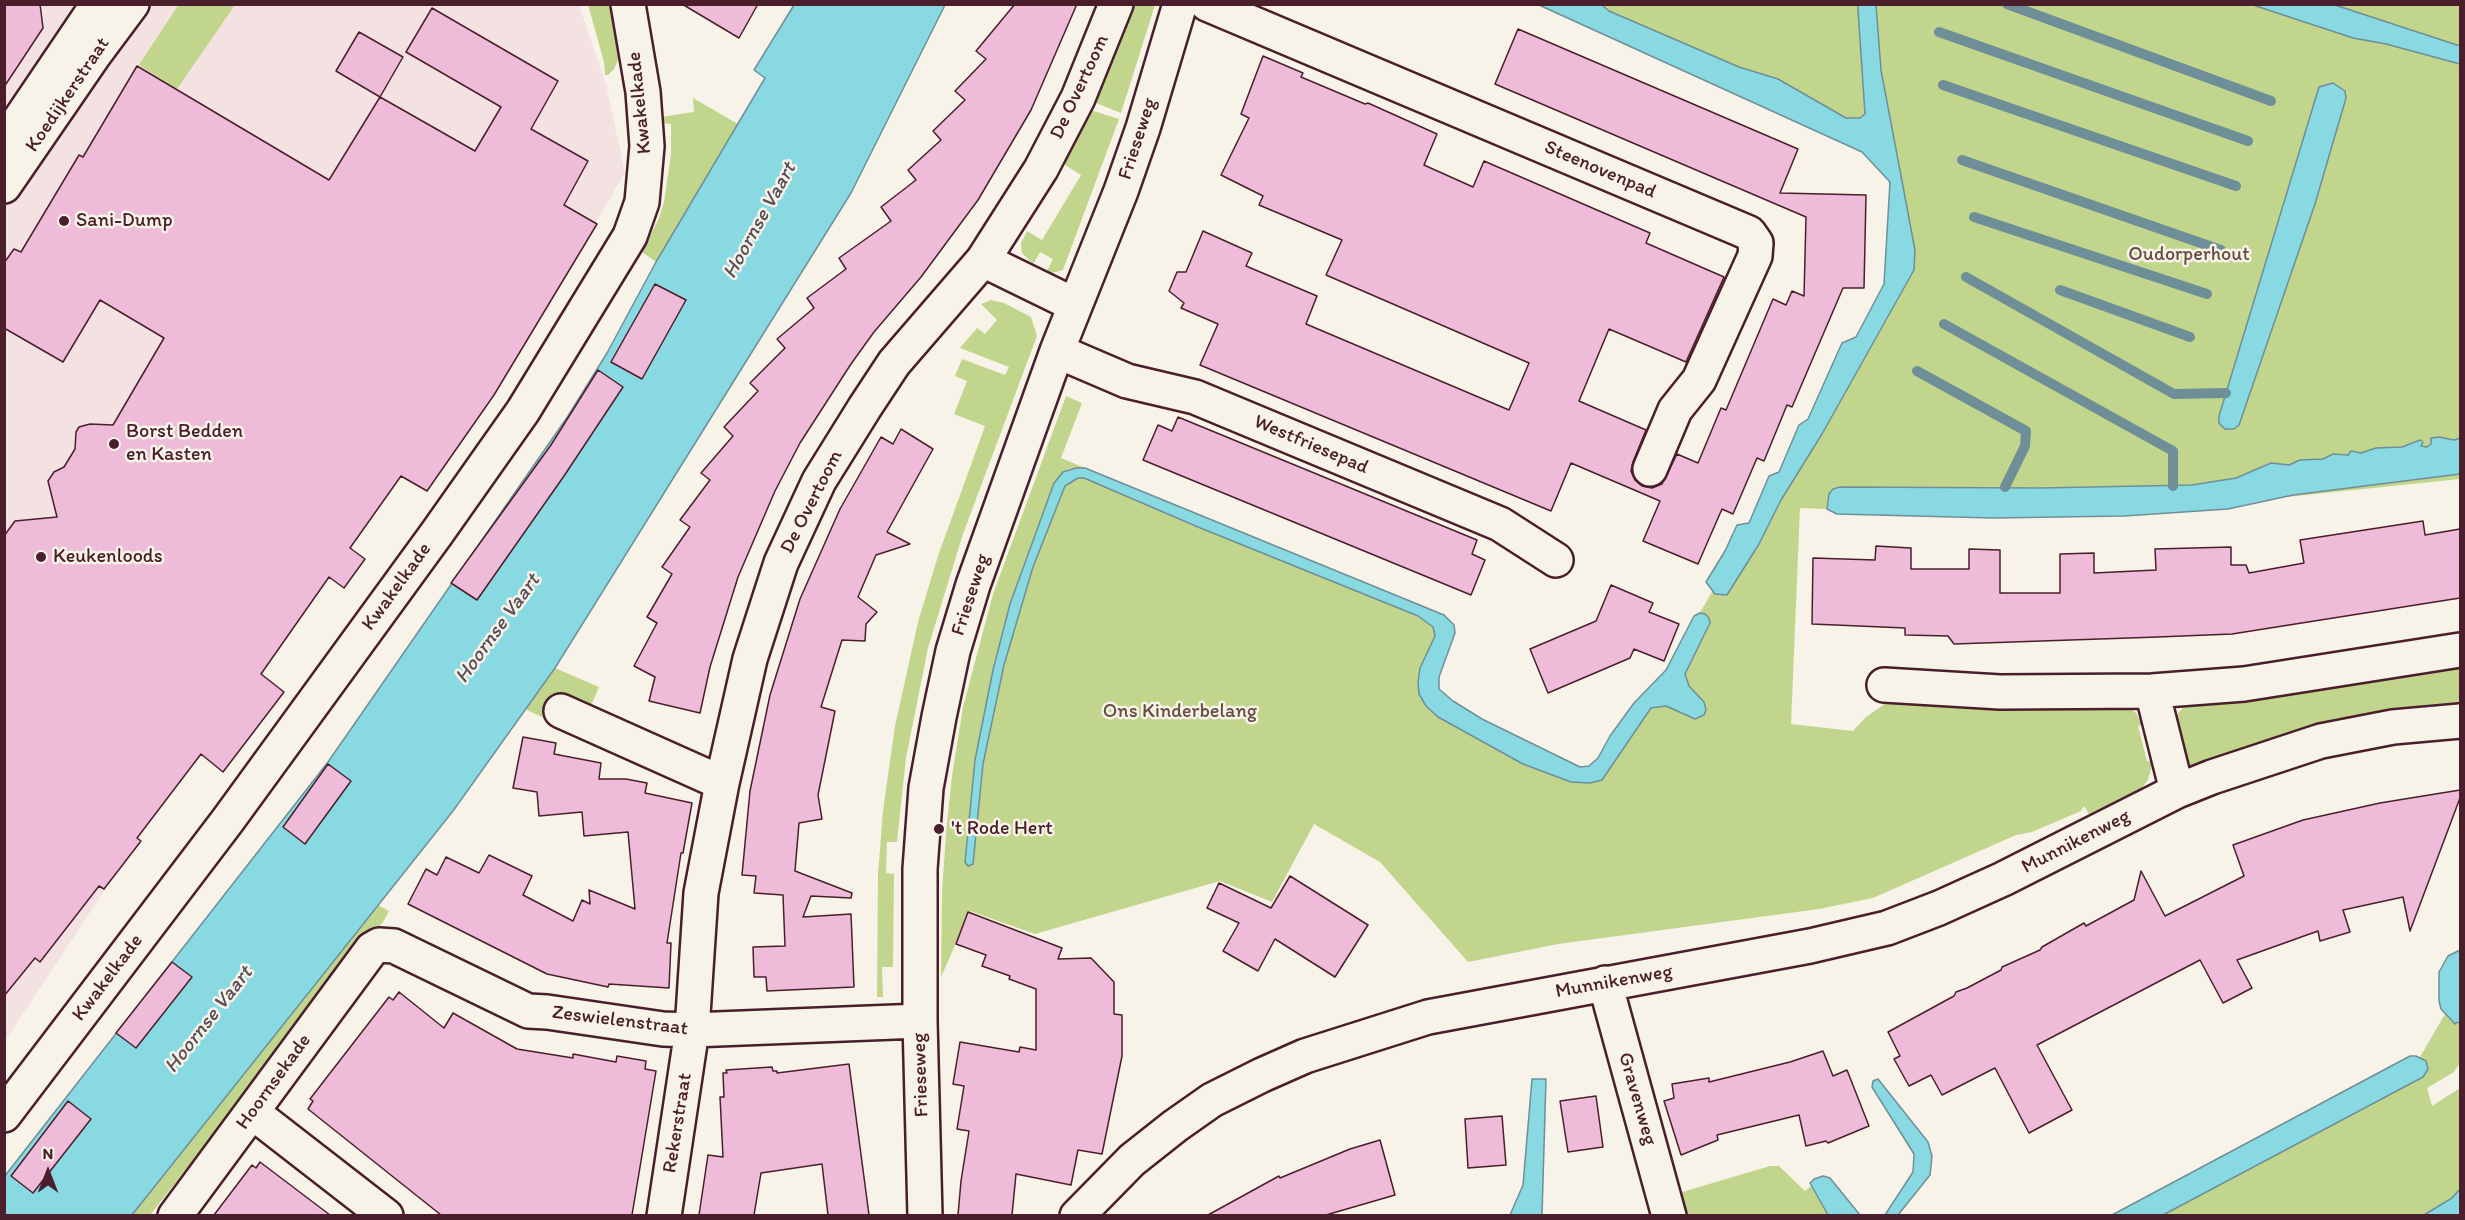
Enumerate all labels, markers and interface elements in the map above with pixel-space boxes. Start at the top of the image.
street label: De Overtoom [1045,31,1115,143]
street label: Koedijkerstraat [21,33,115,157]
street label: Kwakelkade [623,51,657,155]
street label: Frieseweg [1114,95,1162,183]
street label: Steenovenpad [1540,136,1660,204]
water label: Hoornse Vaart [718,159,802,283]
place label: Sani-Dump [76,209,173,233]
marker: Sani-Dump [57,214,71,228]
park label: Oudorperhout [2128,243,2250,267]
street label: Westfriesepad [1250,410,1372,480]
place label: Borst Bedden en Kasten [126,420,243,467]
marker: Borst Bedden en Kasten [107,437,121,451]
street label: De Overtoom [776,446,848,558]
street label: Kwakelkade [357,538,437,636]
place label: Keukenloods [53,545,163,569]
marker: Keukenloods [34,550,48,564]
street label: Frieseweg [947,551,995,639]
water label: Hoornse Vaart [450,570,546,688]
park label: Ons Kinderbelang [1103,700,1257,724]
street label: Munnikenweg [2018,804,2134,880]
place label: 't Rode Hert [951,817,1053,841]
marker: 't Rode Hert [932,822,946,836]
street label: Kwakelkade [67,930,149,1026]
street label: Munnikenweg [1554,960,1674,1004]
water label: Hoornse Vaart [159,962,259,1078]
street label: Zeswielenstraat [551,1001,689,1041]
street label: Hoornsekade [231,1029,317,1135]
street label: Frieseweg [908,1032,934,1118]
street label: Gravenweg [1612,1050,1662,1148]
street label: Rekerstraat [658,1071,698,1175]
north arrow [18,1142,78,1202]
text: N [43,1144,53,1163]

